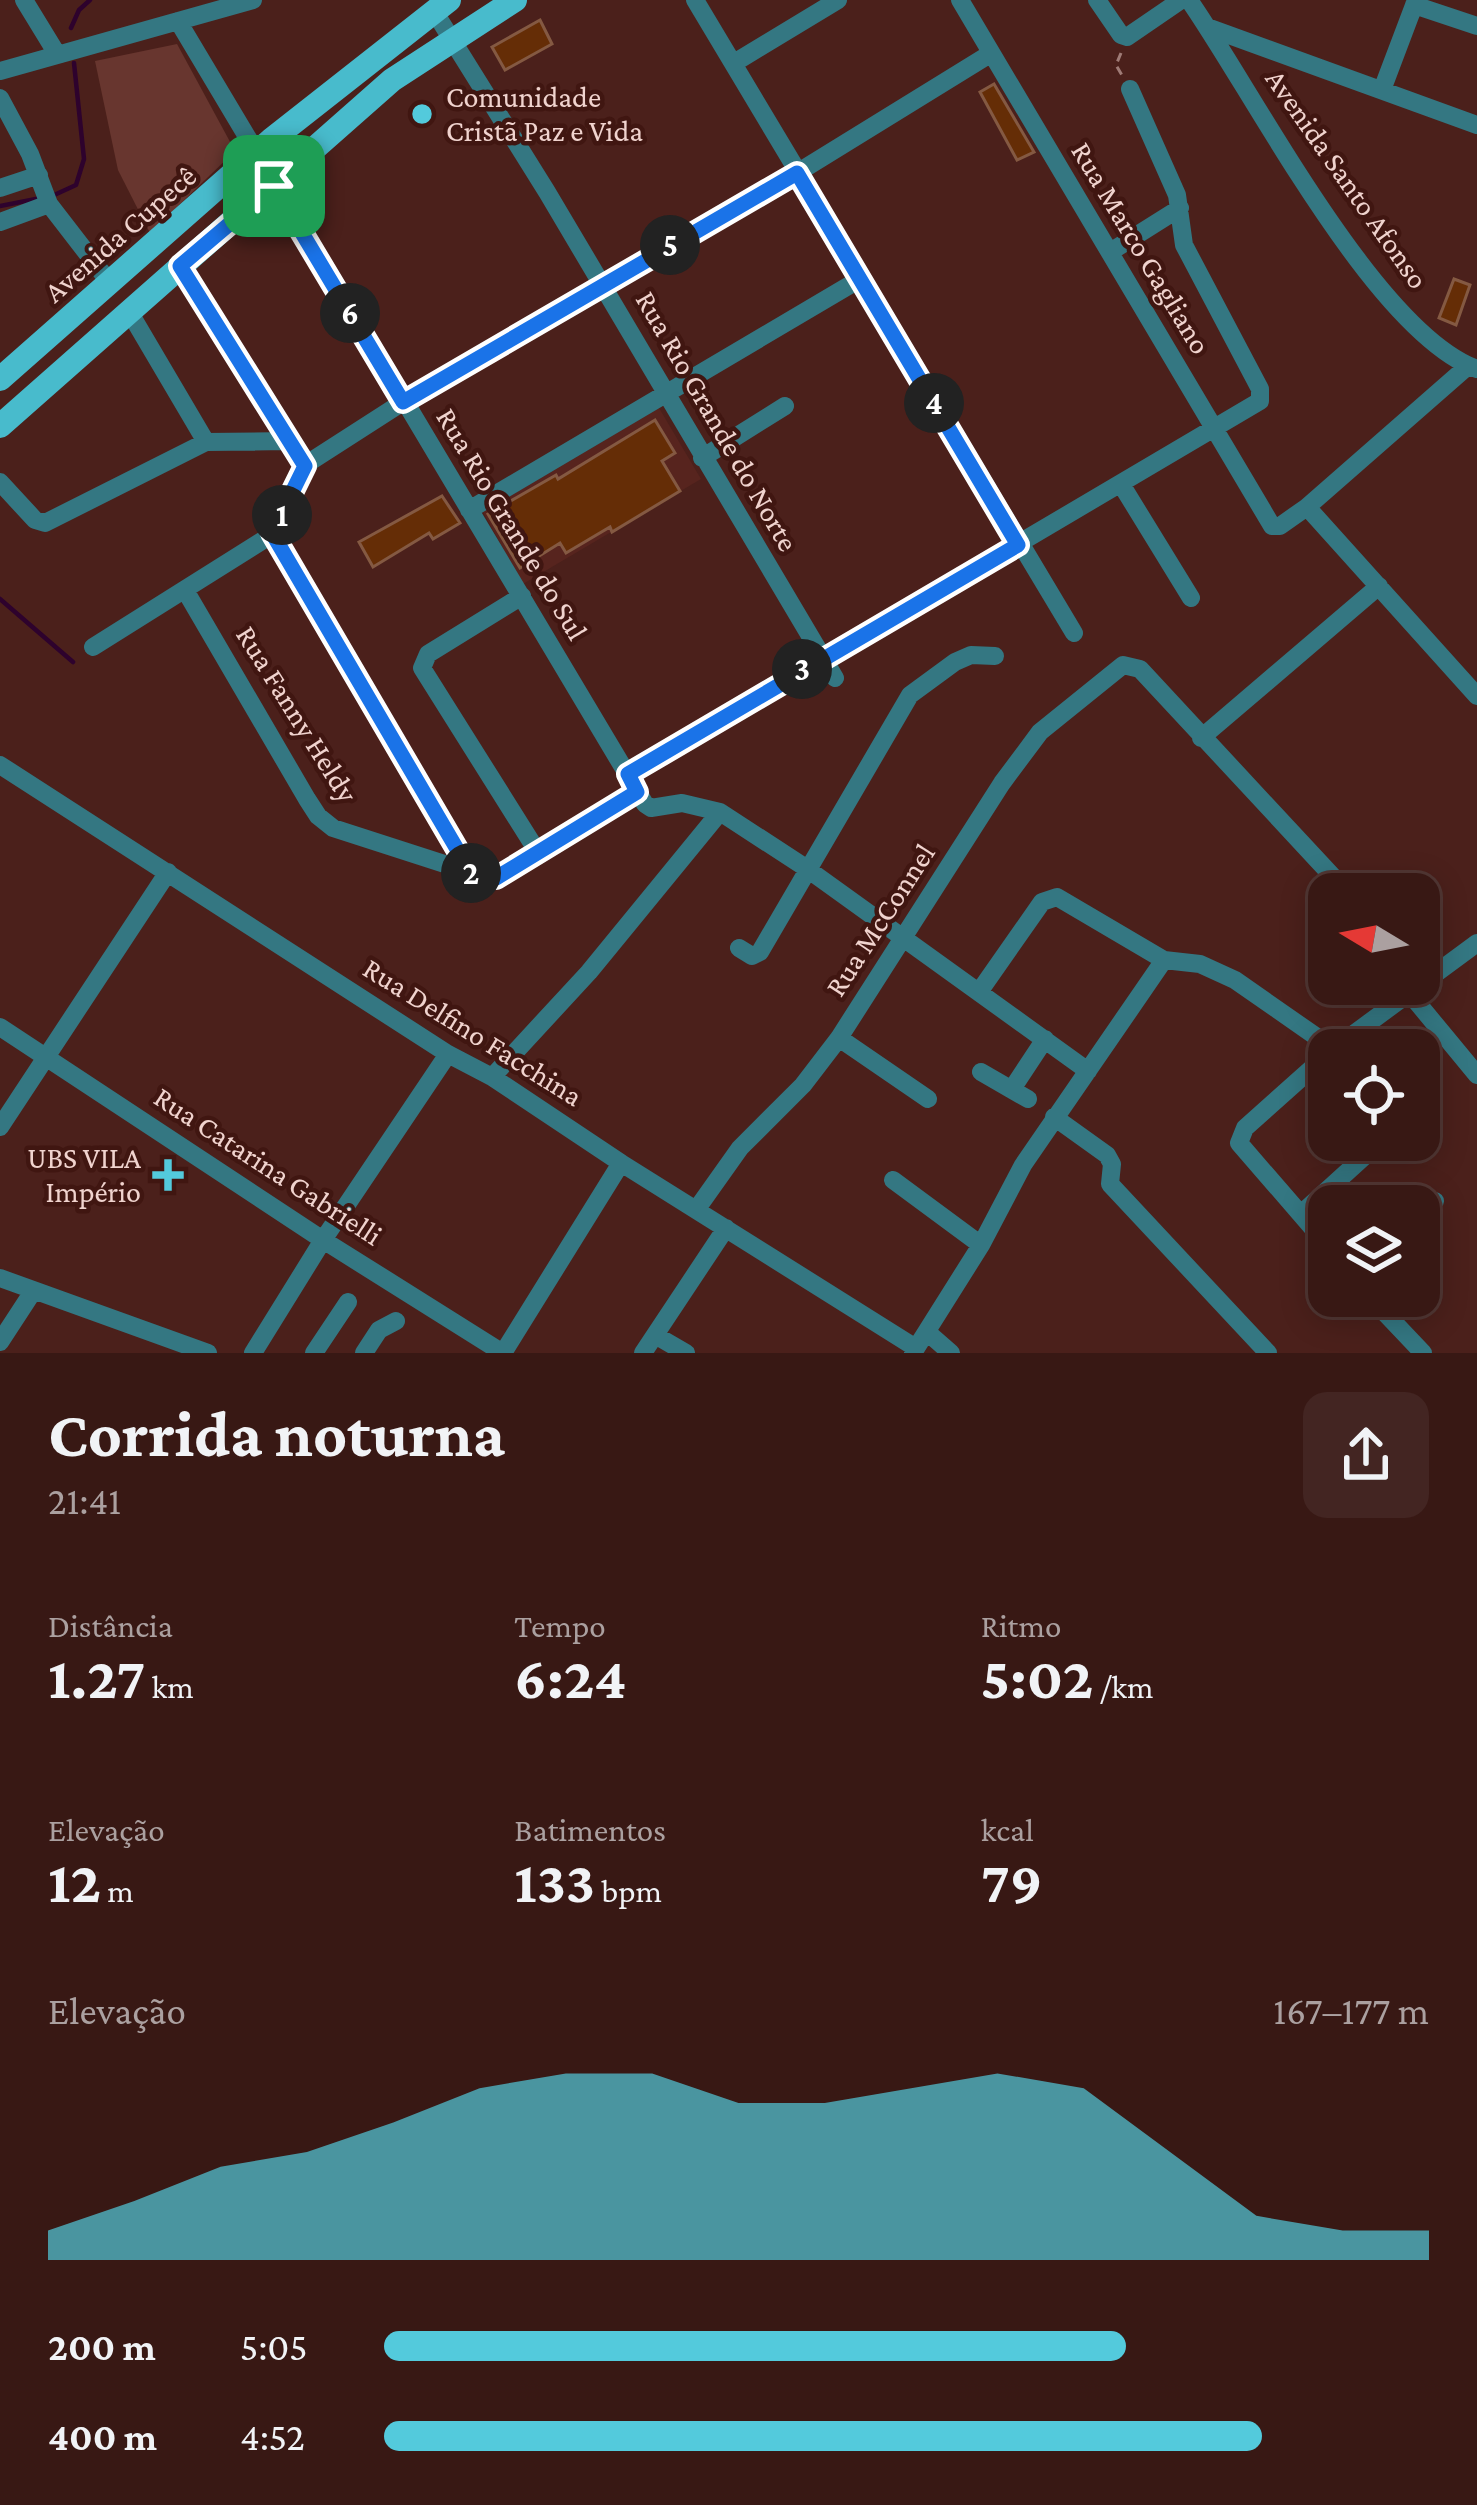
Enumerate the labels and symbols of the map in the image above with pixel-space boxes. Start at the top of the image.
street label: Avenida Santo Afonso [1259,63,1436,295]
place label: Comunidade Cristã Paz e Vida [446,80,643,147]
marker: Comunidade Cristã Paz e Vida [409,101,435,127]
pin [223,135,325,237]
street label: Rua Marco Gagliano [1064,136,1218,360]
street label: Avenida Cupecê [37,159,203,309]
pin: 5 [640,215,700,275]
pin: 6 [320,283,380,343]
street label: Rua Rio Grande do Norte [629,285,805,557]
pin: 4 [904,373,964,433]
street label: Rua Rio Grande do Sul [430,402,595,646]
pin: 1 [252,485,312,545]
street label: Rua Fanny Heldy [229,619,365,809]
pin: 3 [772,639,832,699]
street label: Rua McConnel [818,837,941,1002]
pin: 2 [441,843,501,903]
north arrow [1308,873,1440,1005]
street label: Rua Delfino Facchina [358,951,589,1112]
street label: Rua Catarina Gabrielli [148,1080,388,1252]
place label: UBS VILA Império [27,1141,142,1209]
marker: UBS VILA Império [152,1159,184,1191]

